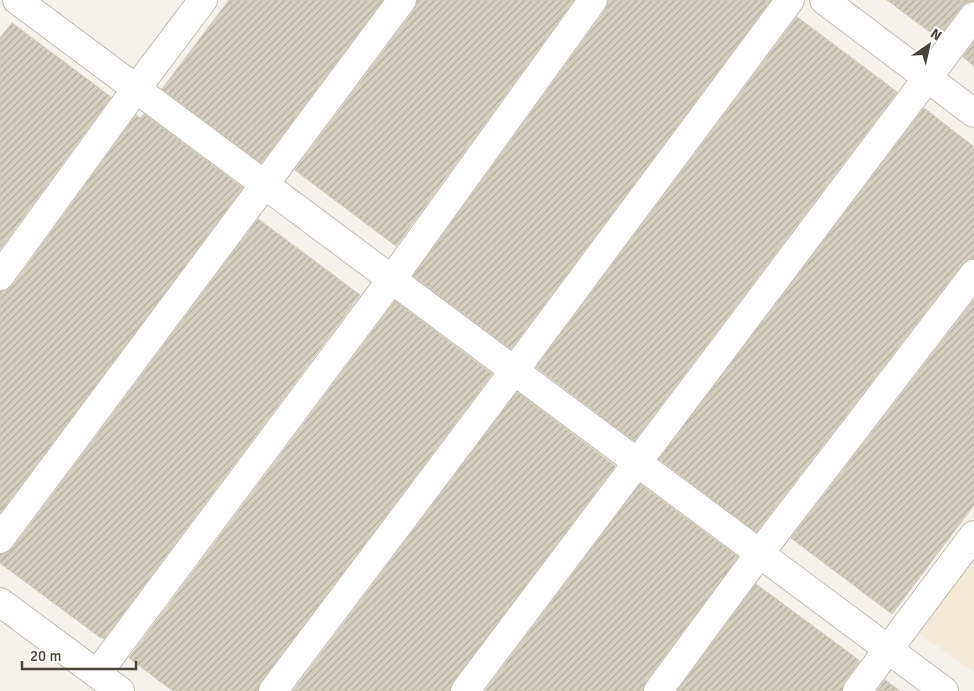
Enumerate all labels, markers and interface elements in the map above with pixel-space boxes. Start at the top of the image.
north arrow [904,20,954,70]
text: N [927,25,945,44]
scale bar [22,638,136,670]
text: 20 m [30,647,61,665]

